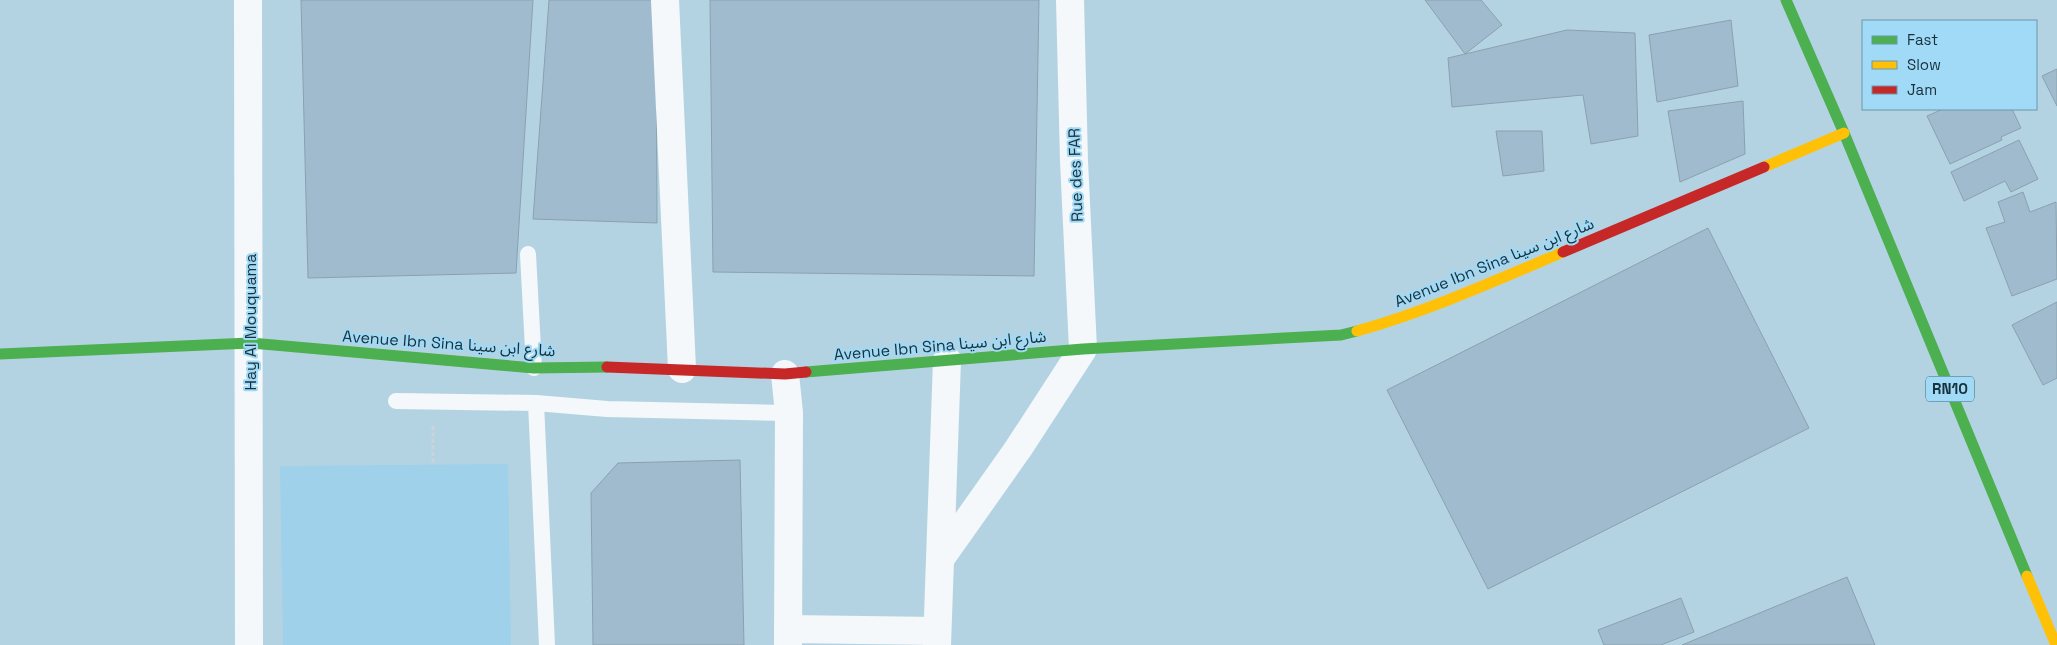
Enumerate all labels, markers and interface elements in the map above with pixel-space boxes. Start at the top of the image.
legend [1862,20,2037,110]
text: Fast [1907,30,1938,49]
text: Slow [1907,55,1941,74]
text: Jam [1907,80,1937,99]
street label: Rue des FAR [1063,128,1088,222]
street label: Avenue Ibn Sina شارع ابن سينا [1391,213,1598,314]
street label: Hay Al Mouquama [240,253,261,391]
street label: Avenue Ibn Sina شارع ابن سينا [342,326,556,363]
street label: Avenue Ibn Sina شارع ابن سينا [833,326,1047,367]
road number: RN10 [1926,376,1974,402]

